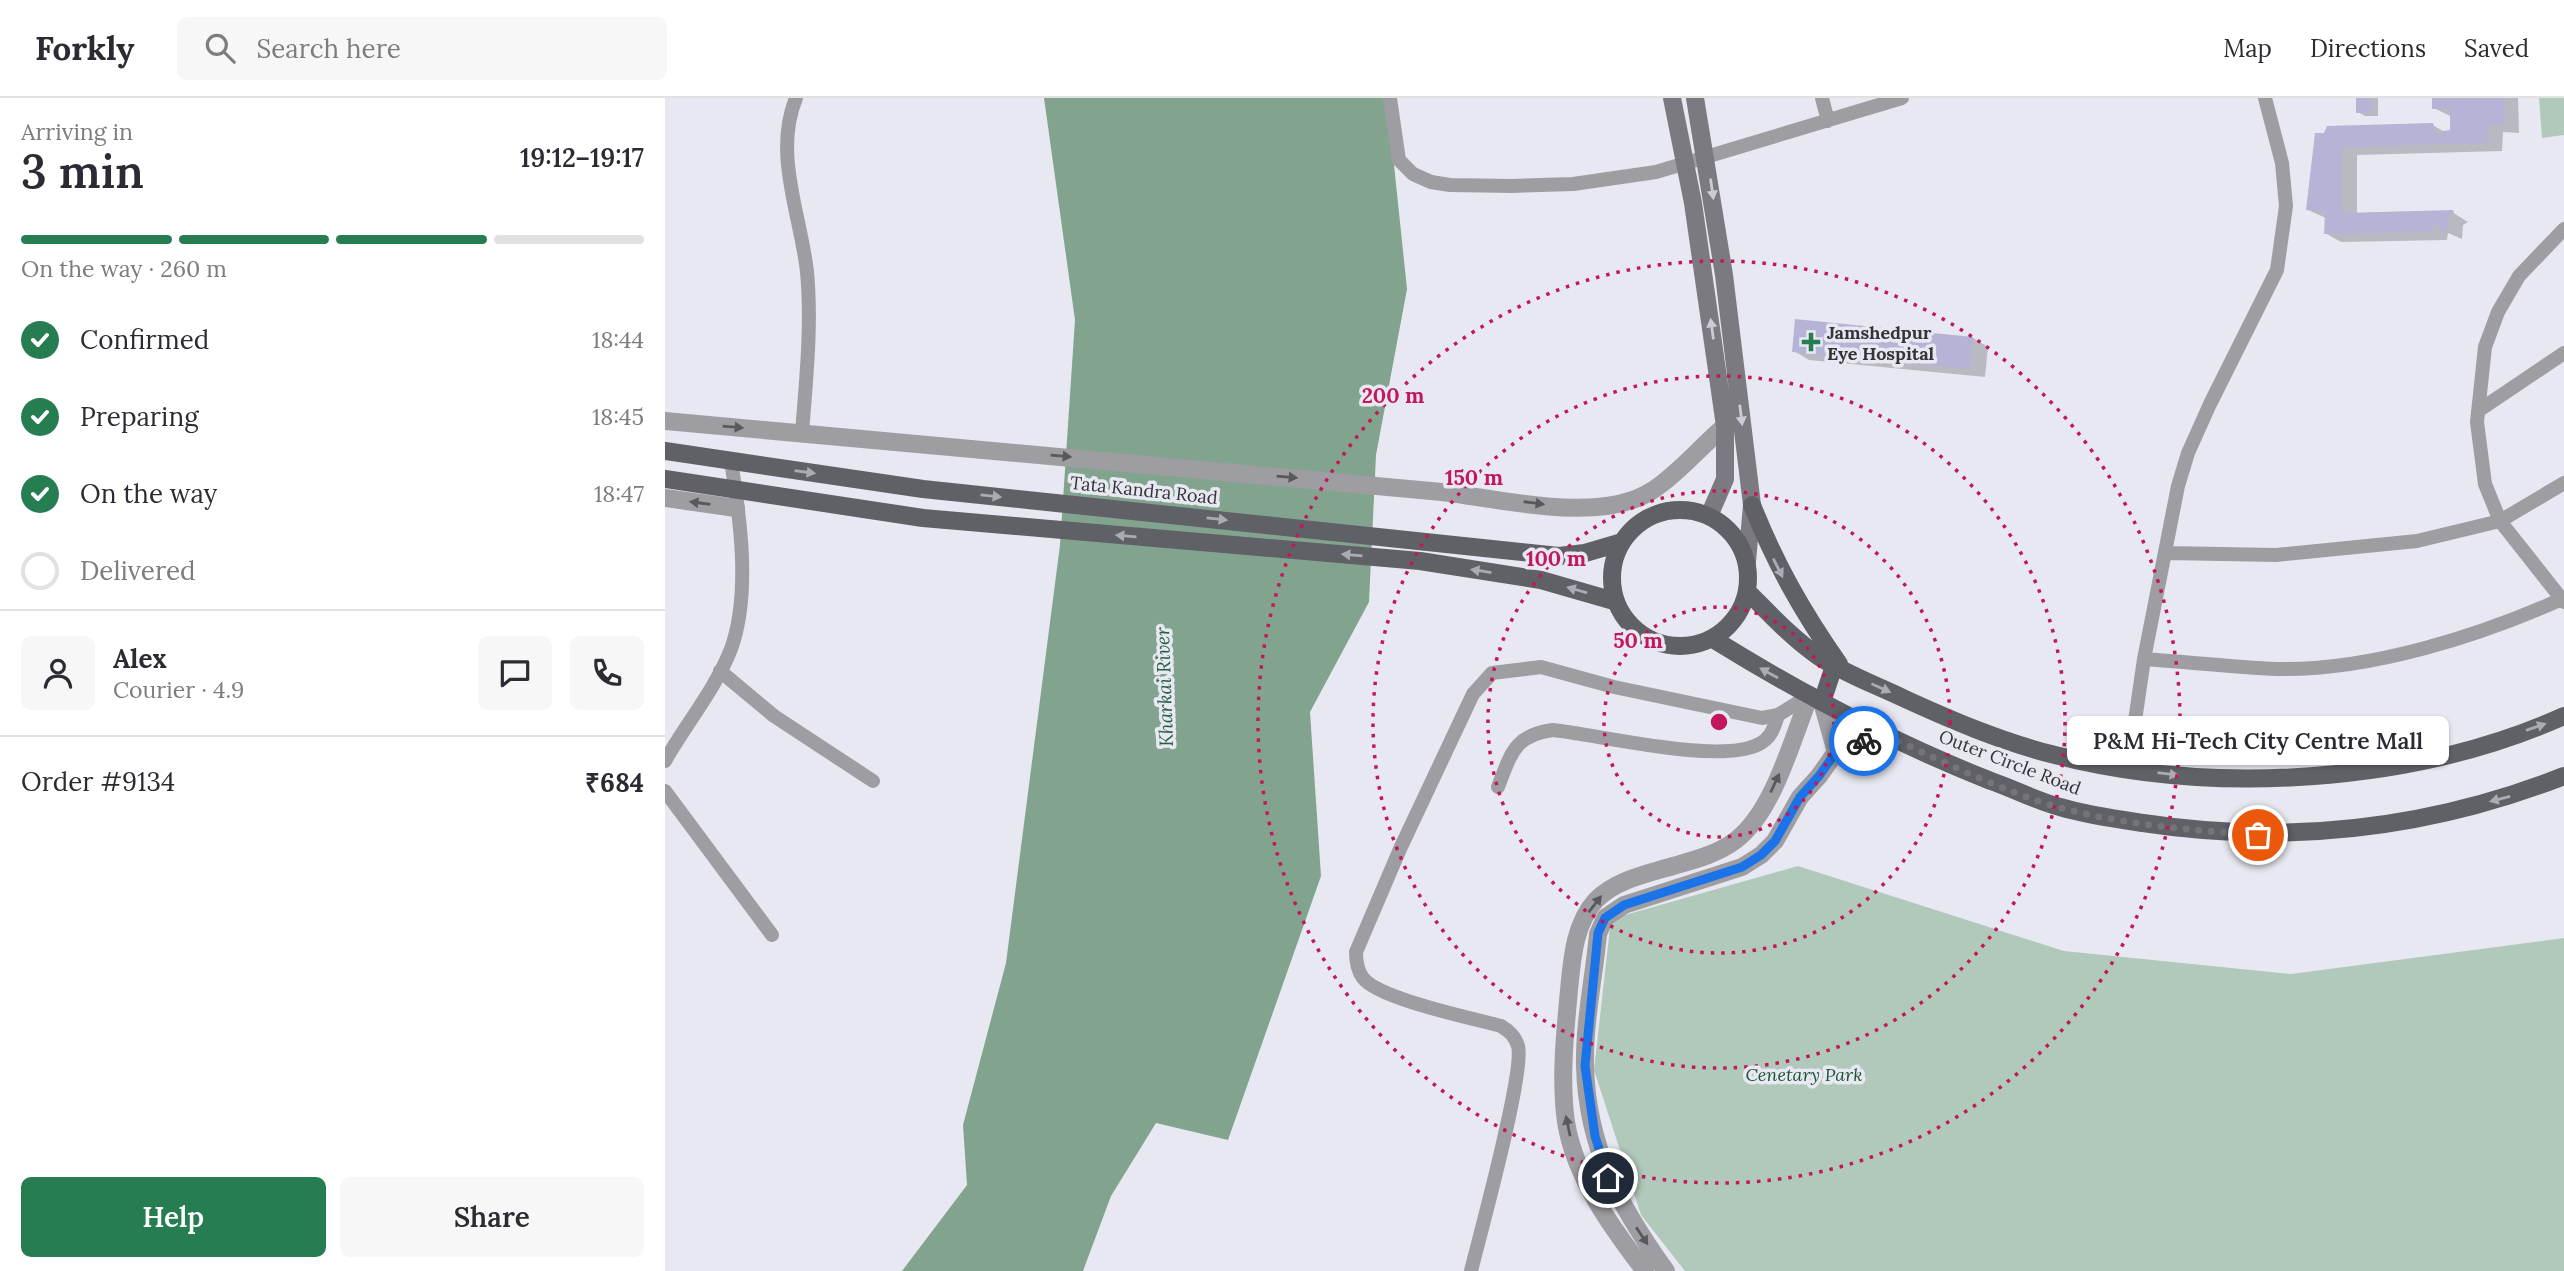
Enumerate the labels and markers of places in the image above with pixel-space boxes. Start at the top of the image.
place label: Jamshedpur Eye Hospital [1827,321,1935,365]
marker: Jamshedpur Eye Hospital [1801,332,1821,352]
centre of rings [1707,710,1731,734]
callout: P&M Hi-Tech City Centre Mall [2067,716,2449,765]
pin [2228,805,2288,865]
pin [1578,1148,1638,1208]

